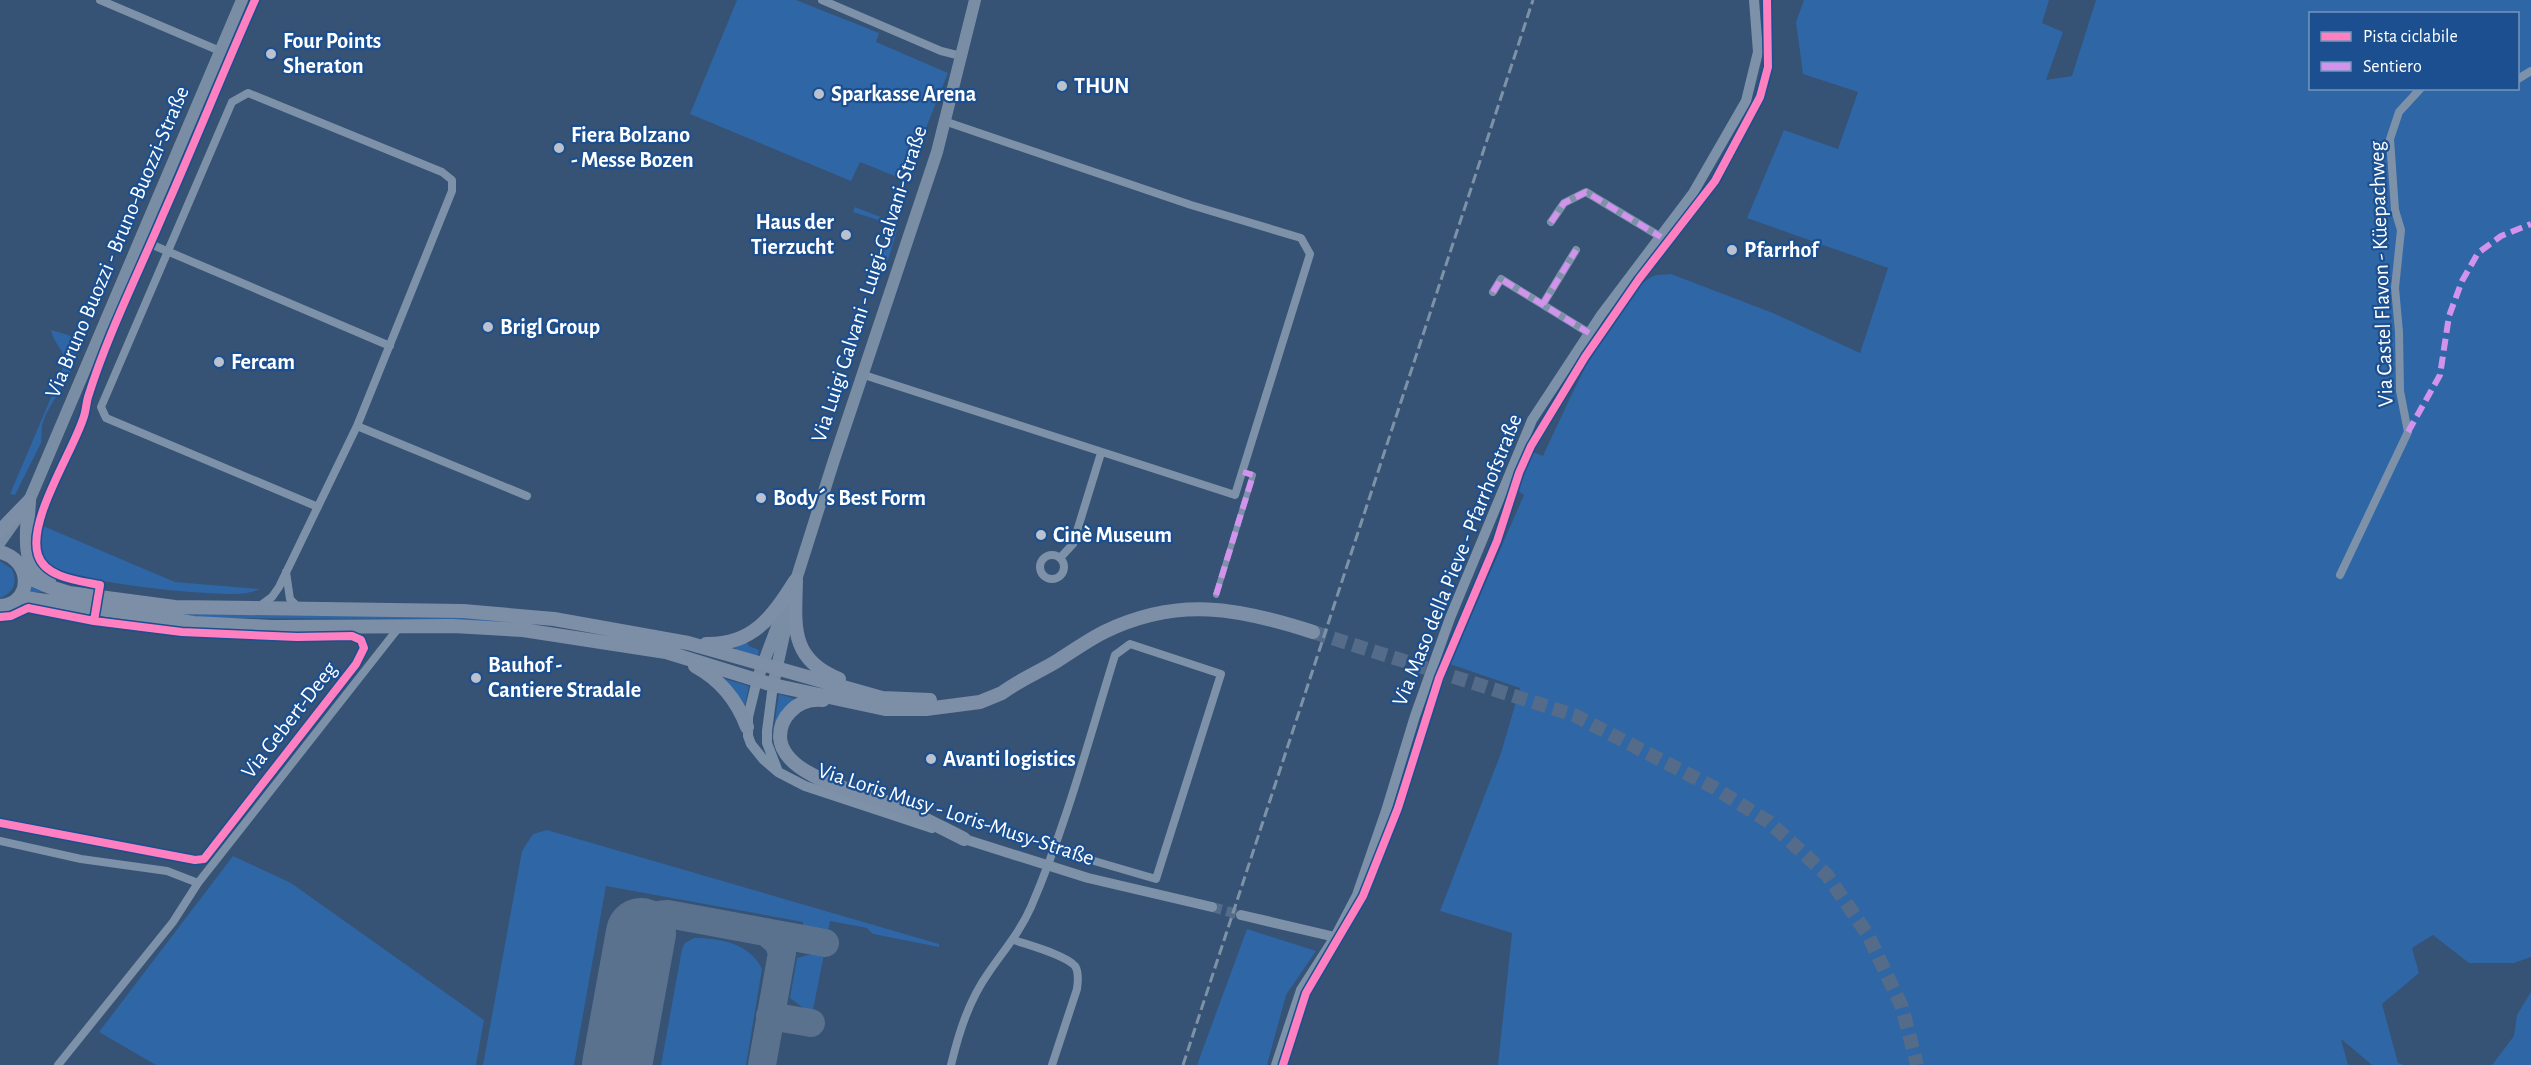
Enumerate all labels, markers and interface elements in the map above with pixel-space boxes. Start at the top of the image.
legend [2309,12,2519,90]
text: Pista ciclabile [2363,28,2458,46]
place label: Four Points Sheraton [283,30,381,77]
marker: Four Points Sheraton [264,47,278,61]
text: Sentiero [2363,58,2422,76]
place label: THUN [1074,75,1130,97]
marker: THUN [1055,79,1069,93]
street label: Via Bruno Buozzi - Bruno-Buozzi-Straße [41,83,193,401]
place label: Sparkasse Arena [831,83,977,105]
marker: Sparkasse Arena [812,87,826,101]
street label: Via Luigi Galvani - Luigi-Galvani-Straße [807,123,931,445]
place label: Fiera Bolzano - Messe Bozen [571,124,694,171]
street label: Via Castel Flavon - Küepachweg [2365,140,2397,407]
marker: Fiera Bolzano - Messe Bozen [552,141,566,155]
place label: Haus der Tierzucht [751,211,835,258]
marker: Haus der Tierzucht [839,228,853,242]
place label: Pfarrhof [1744,239,1820,261]
marker: Pfarrhof [1725,243,1739,257]
place label: Brigl Group [500,316,600,338]
marker: Brigl Group [481,320,495,334]
place label: Fercam [231,351,295,373]
marker: Fercam [212,355,226,369]
street label: Via Maso della Pieve - Pfarrhofstraße [1388,411,1526,709]
place label: Body´s Best Form [773,487,926,510]
marker: Body´s Best Form [754,491,768,505]
place label: Cinè Museum [1053,524,1172,546]
marker: Cinè Museum [1034,528,1048,542]
place label: Bauhof - Cantiere Stradale [488,654,641,701]
street label: Via Gebert-Deeg [237,658,341,782]
marker: Bauhof - Cantiere Stradale [469,671,483,685]
place label: Avanti logistics [943,748,1076,770]
marker: Avanti logistics [924,752,938,766]
street label: Via Loris Musy - Loris-Musy-Straße [815,759,1097,869]

